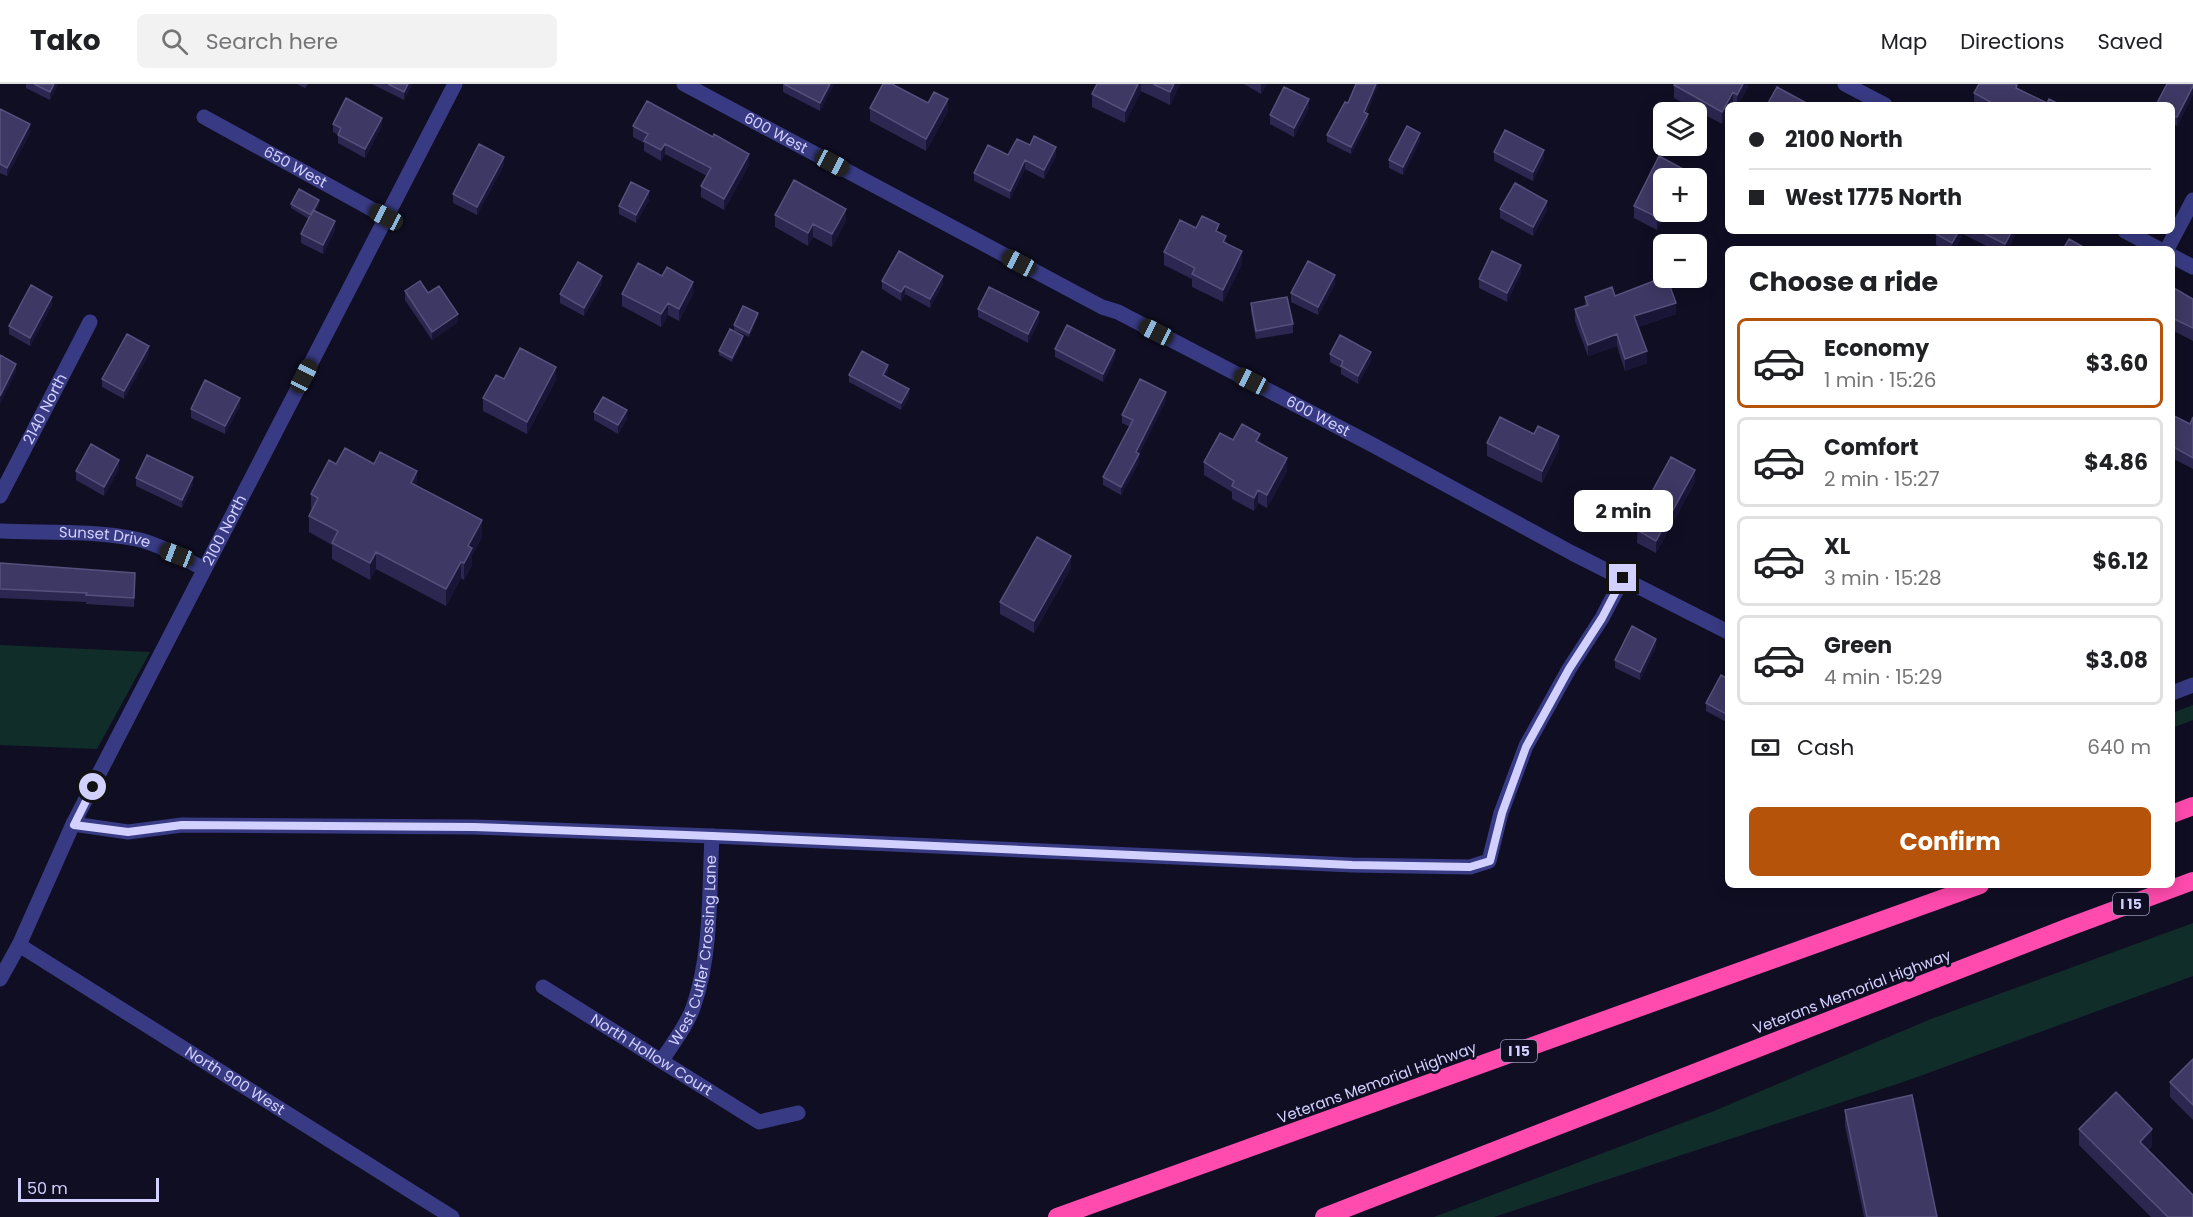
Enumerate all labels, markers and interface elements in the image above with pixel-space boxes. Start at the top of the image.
search box [137,14,557,68]
text: Tako [30,21,101,60]
icon: search [158,25,191,58]
text: Search here [206,26,338,57]
text: Map [1881,27,1927,56]
text: Directions [1960,27,2064,56]
text: Saved [2097,27,2163,56]
map controls [1653,102,1707,288]
button: layers [1653,102,1707,156]
street label: 600 West [740,107,812,158]
text: 2100 North [1785,124,1903,155]
street label: 650 West [260,141,331,193]
car [812,147,852,179]
button: + [1653,168,1707,222]
text: West 1775 North [1785,182,1962,213]
car [366,201,406,233]
button: − [1653,234,1707,288]
car [999,247,1039,279]
text: Choose a ride [1749,263,1938,300]
car [1136,316,1176,348]
text: Economy [1824,333,1929,364]
icon: car [1752,336,1806,390]
text: $3.60 [2086,348,2148,379]
car [288,356,320,396]
car [1231,365,1271,397]
text: 1 min · 15:26 [1824,366,1936,394]
street label: 2140 North [18,370,72,448]
street label: 600 West [1282,390,1354,441]
text: Comfort [1824,432,1918,463]
icon: car [1752,435,1806,489]
text: $4.86 [2084,447,2148,478]
text: 2 min · 15:27 [1824,465,1940,493]
street label: 2100 North [197,491,251,569]
callout: 2 min [1574,491,1672,533]
text: 2 min [1595,497,1652,525]
street label: Sunset Drive [59,521,153,553]
text: XL [1824,531,1850,562]
icon: car [1752,534,1806,588]
car [157,540,197,570]
text: $6.12 [2092,546,2148,577]
route end [1609,564,1636,591]
text: 3 min · 15:28 [1824,564,1942,592]
text: Green [1824,630,1892,661]
icon: car [1752,633,1806,687]
text: $3.08 [2085,645,2148,676]
text: 4 min · 15:29 [1824,663,1942,691]
icon: cash [1749,731,1782,764]
text: Cash [1797,732,1854,763]
text: 640 m [2087,733,2151,761]
route start [79,773,106,800]
button: Confirm [1749,807,2151,876]
street label: West Cutler Crossing Lane [663,855,721,1050]
road number: I 15 [2113,893,2149,915]
street label: Veterans Memorial Highway [1750,944,1954,1039]
street label: North Hollow Court [587,1008,717,1100]
street label: Veterans Memorial Highway [1274,1036,1480,1128]
road number: I 15 [1501,1040,1537,1062]
street label: North 900 West [181,1041,289,1120]
scale bar [18,1175,159,1202]
text: 50 m [27,1177,68,1200]

